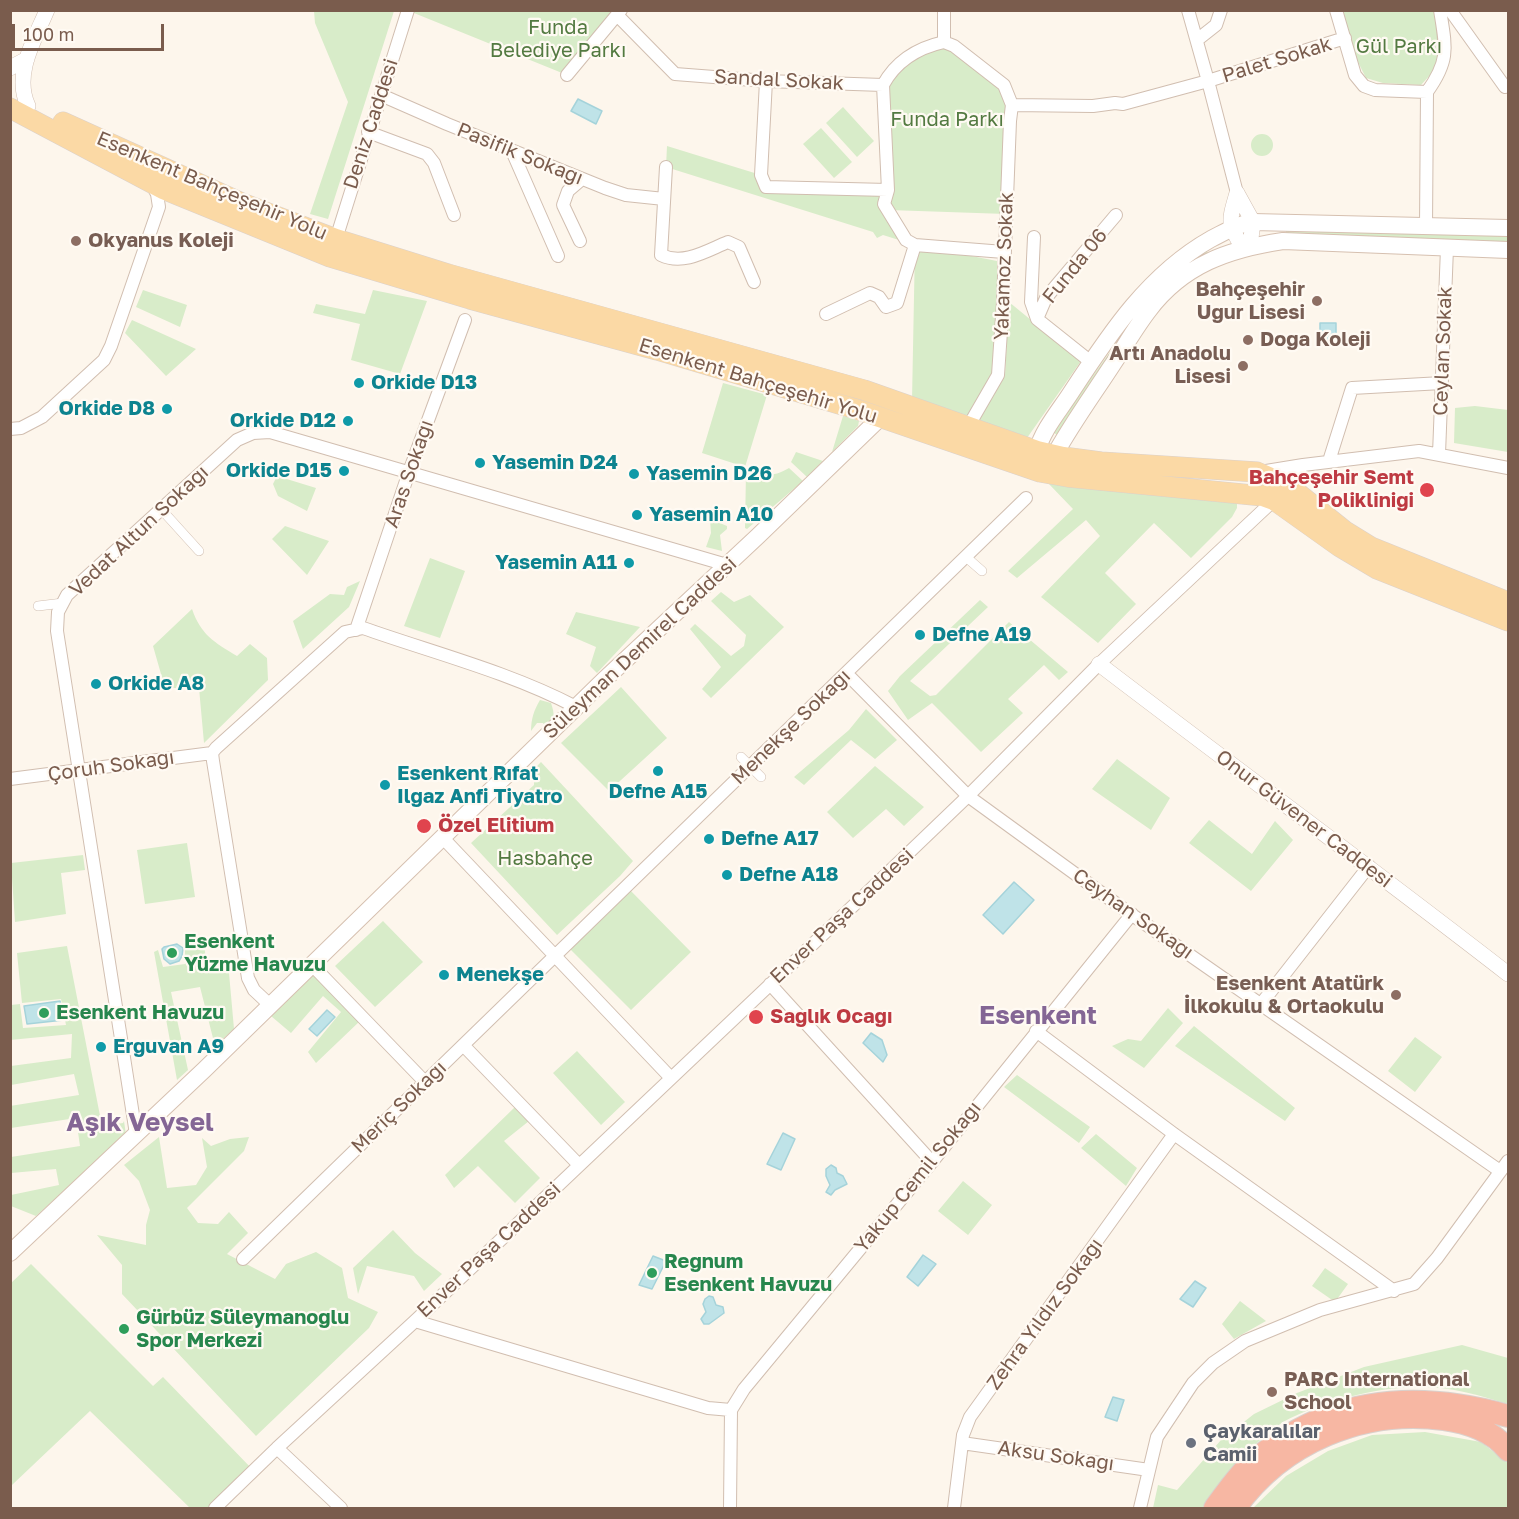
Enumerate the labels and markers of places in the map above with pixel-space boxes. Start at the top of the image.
place label: Okyanus Koleji [88,229,234,253]
marker: Okyanus Koleji [69,234,83,248]
place label: Bahçeşehir Uğur Lisesi [1196,278,1305,325]
marker: Bahçeşehir Uğur Lisesi [1310,294,1324,308]
place label: Doğa Koleji [1260,328,1371,352]
marker: Doğa Koleji [1241,333,1255,347]
place label: Artı Anadolu Lisesi [1109,342,1231,389]
marker: Artı Anadolu Lisesi [1236,359,1250,373]
place label: Orkide D13 [371,371,477,395]
marker: Orkide D13 [352,376,366,390]
place label: Orkide D8 [59,397,155,421]
marker: Orkide D8 [160,402,174,416]
place label: Orkide D12 [230,409,336,433]
marker: Orkide D12 [341,414,355,428]
place label: Yasemin D24 [492,451,618,475]
marker: Yasemin D24 [473,456,487,470]
place label: Orkide D15 [226,459,332,483]
place label: Yasemin D26 [646,462,772,486]
marker: Orkide D15 [337,464,351,478]
place label: Bahçeşehir Semt Polikliniği [1249,466,1414,513]
marker: Yasemin D26 [627,467,641,481]
marker: Bahçeşehir Semt Polikliniği [1418,481,1436,499]
place label: Yasemin A10 [649,503,774,527]
marker: Yasemin A10 [630,508,644,522]
place label: Yasemin A11 [495,551,617,575]
marker: Yasemin A11 [622,556,636,570]
place label: Defne A19 [932,623,1031,647]
marker: Defne A19 [913,628,927,642]
place label: Orkide A8 [108,672,204,696]
marker: Orkide A8 [89,677,103,691]
place label: Esenkent Rıfat Ilgaz Anfi Tiyatro [397,762,562,809]
marker: Defne A15 [651,764,665,778]
marker: Esenkent Rıfat Ilgaz Anfi Tiyatro [378,778,392,792]
place label: Defne A15 [609,780,707,804]
place label: Özel Elitium [438,814,554,838]
marker: Özel Elitium [415,817,433,835]
place label: Defne A17 [721,827,819,851]
marker: Defne A17 [702,832,716,846]
place label: Defne A18 [739,863,838,887]
marker: Defne A18 [720,868,734,882]
place label: Esenkent Yüzme Havuzu [184,930,326,977]
marker: Esenkent Yüzme Havuzu [165,946,179,960]
place label: Menekşe [456,963,544,987]
marker: Menekşe [437,968,451,982]
place label: Esenkent Atatürk İlkokulu & Ortaokulu [1184,972,1384,1019]
marker: Esenkent Atatürk İlkokulu & Ortaokulu [1389,988,1403,1002]
place label: Esenkent Havuzu [56,1001,224,1025]
place label: Sağlık Ocağı [770,1005,892,1029]
marker: Esenkent Havuzu [37,1006,51,1020]
marker: Sağlık Ocağı [747,1008,765,1026]
place label: Erguvan A9 [113,1035,224,1059]
marker: Erguvan A9 [94,1040,108,1054]
place label: Regnum Esenkent Havuzu [664,1250,832,1297]
marker: Regnum Esenkent Havuzu [645,1266,659,1280]
place label: Gürbüz Süleymanoğlu Spor Merkezi [136,1306,349,1353]
marker: Gürbüz Süleymanoğlu Spor Merkezi [117,1322,131,1336]
place label: PARC International School [1284,1368,1469,1415]
marker: PARC International School [1265,1385,1279,1399]
place label: Çaykaralılar Camii [1203,1420,1321,1467]
marker: Çaykaralılar Camii [1184,1436,1198,1450]

